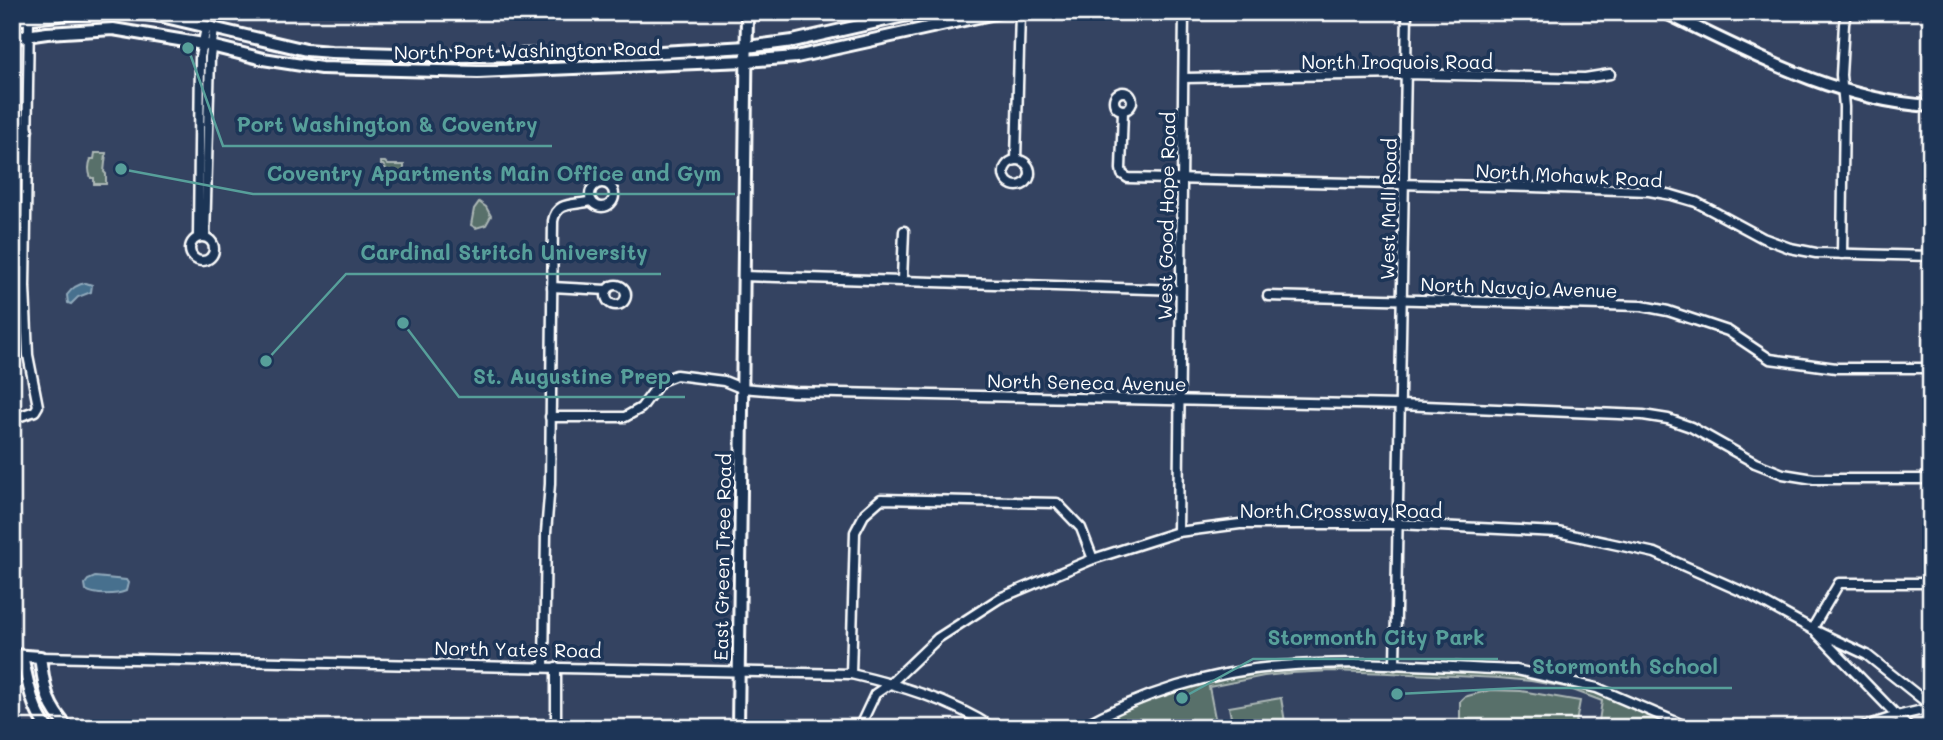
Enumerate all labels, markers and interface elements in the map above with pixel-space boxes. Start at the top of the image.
street label: North Port Washington Road [394,35,660,65]
street label: North Iroquois Road [1301,49,1493,74]
callout: Port Washington & Coventry [223,104,552,146]
text: Port Washington & Coventry [236,110,538,138]
street label: West Good Hope Road [1152,112,1180,320]
street label: West Mall Road [1374,138,1402,280]
callout: Coventry Apartments Main Office and Gym [253,152,735,194]
street label: North Mohawk Road [1475,158,1663,192]
text: Coventry Apartments Main Office and Gym [267,159,721,187]
callout: Cardinal Stritch University [346,232,661,274]
text: Cardinal Stritch University [360,238,648,266]
street label: North Navajo Avenue [1420,271,1618,303]
callout: St. Augustine Prep [459,355,685,397]
text: St. Augustine Prep [473,362,671,389]
street label: North Seneca Avenue [987,368,1187,396]
street label: East Green Tree Road [708,453,736,661]
street label: North Crossway Road [1240,498,1442,523]
callout: Stormonth City Park [1253,617,1498,659]
text: Stormonth City Park [1267,623,1485,651]
street label: North Yates Road [434,635,602,663]
callout: Stormonth School [1519,646,1732,688]
text: Stormonth School [1532,652,1718,679]

